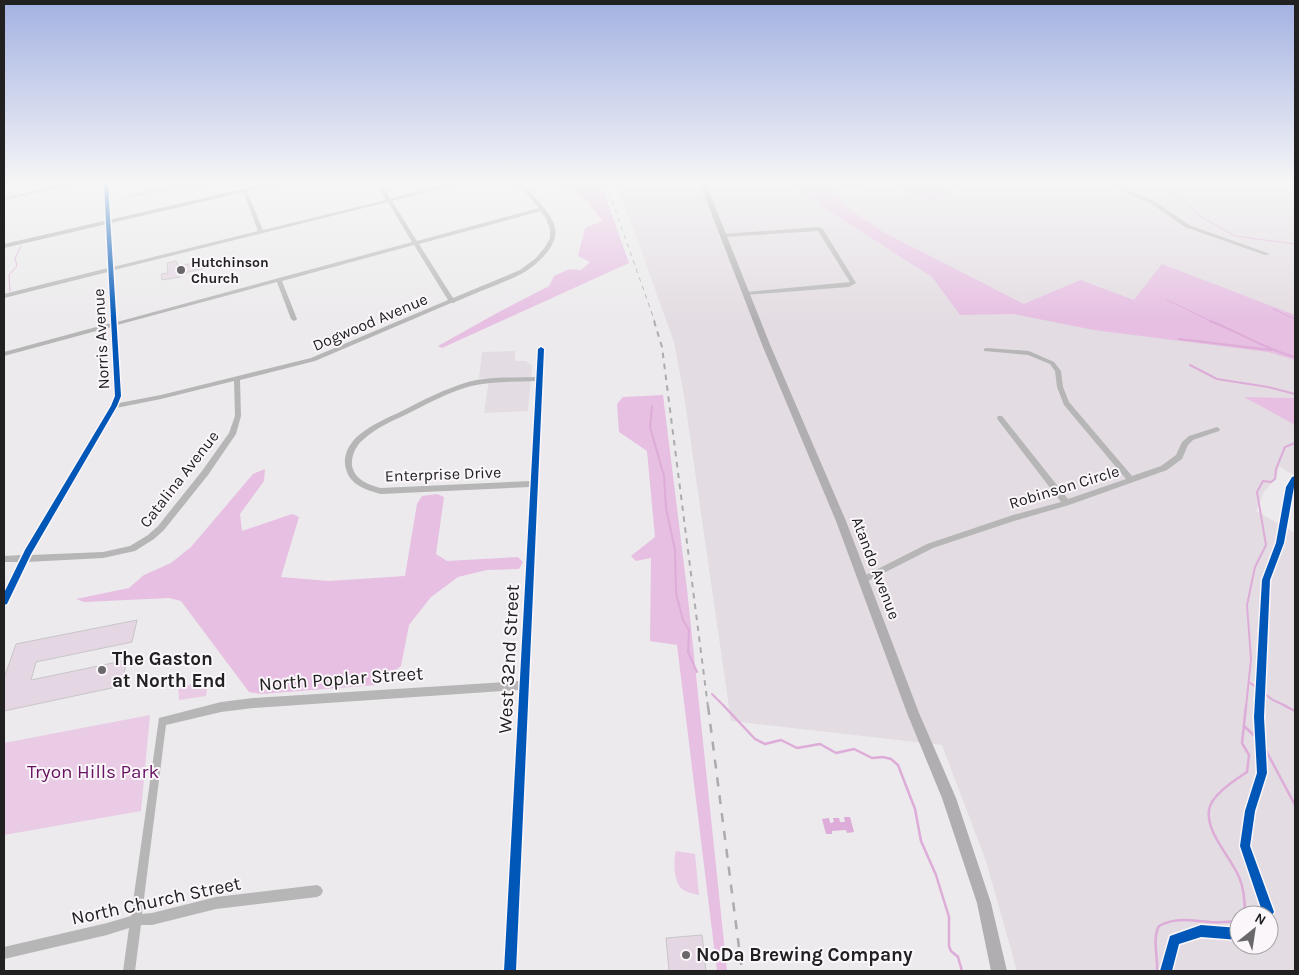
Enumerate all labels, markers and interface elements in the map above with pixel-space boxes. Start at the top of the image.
place label: Hutchinson Church [191,254,269,287]
marker: Hutchinson Church [175,264,187,276]
street label: Norris Avenue [89,288,113,390]
street label: Dogwood Avenue [310,289,430,355]
street label: Catalina Avenue [135,427,223,531]
street label: Robinson Circle [1007,461,1121,513]
street label: Enterprise Drive [385,462,501,486]
street label: Atando Avenue [848,514,904,622]
street label: West 32nd Street [494,584,524,734]
place label: The Gaston at North End [112,648,226,692]
street label: North Poplar Street [258,662,424,696]
marker: The Gaston at North End [96,664,108,676]
park label: Tryon Hills Park [27,761,159,783]
street label: North Church Street [69,872,243,930]
north arrow [1229,905,1279,955]
text: N [1252,909,1269,929]
place label: NoDa Brewing Company [696,944,913,966]
marker: NoDa Brewing Company [680,949,692,961]

